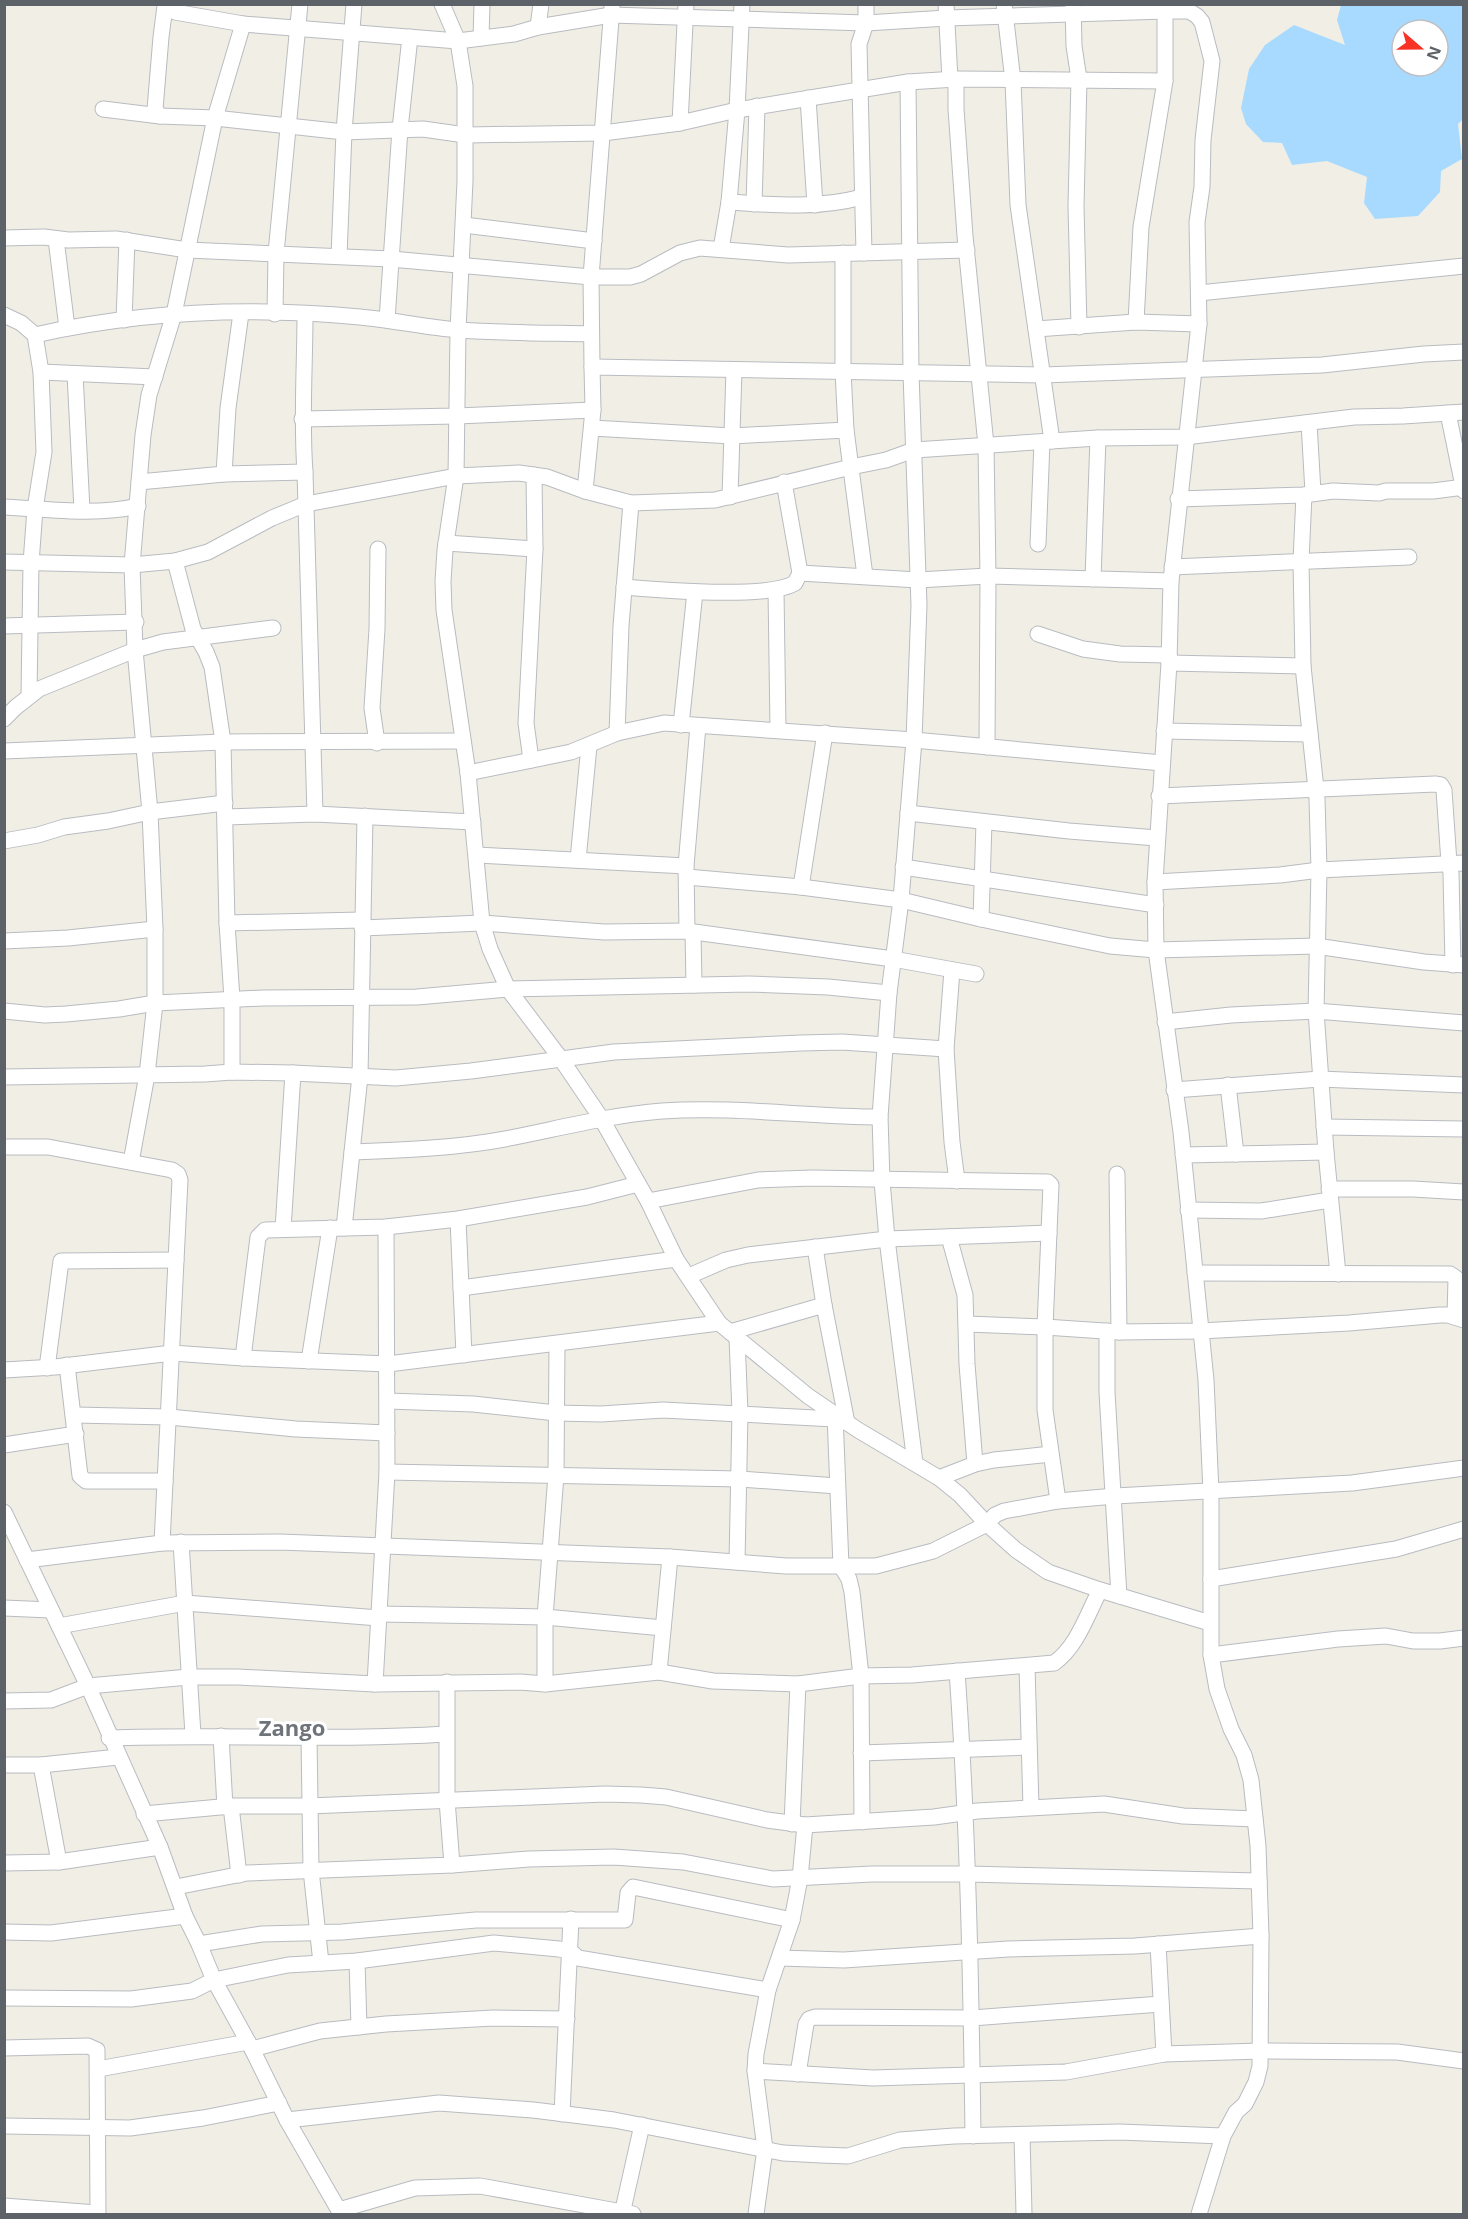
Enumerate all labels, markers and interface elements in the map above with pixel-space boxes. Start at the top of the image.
north arrow [1390,18,1450,78]
text: N [1422,43,1447,63]
district label: Zango [259,1712,325,1742]

